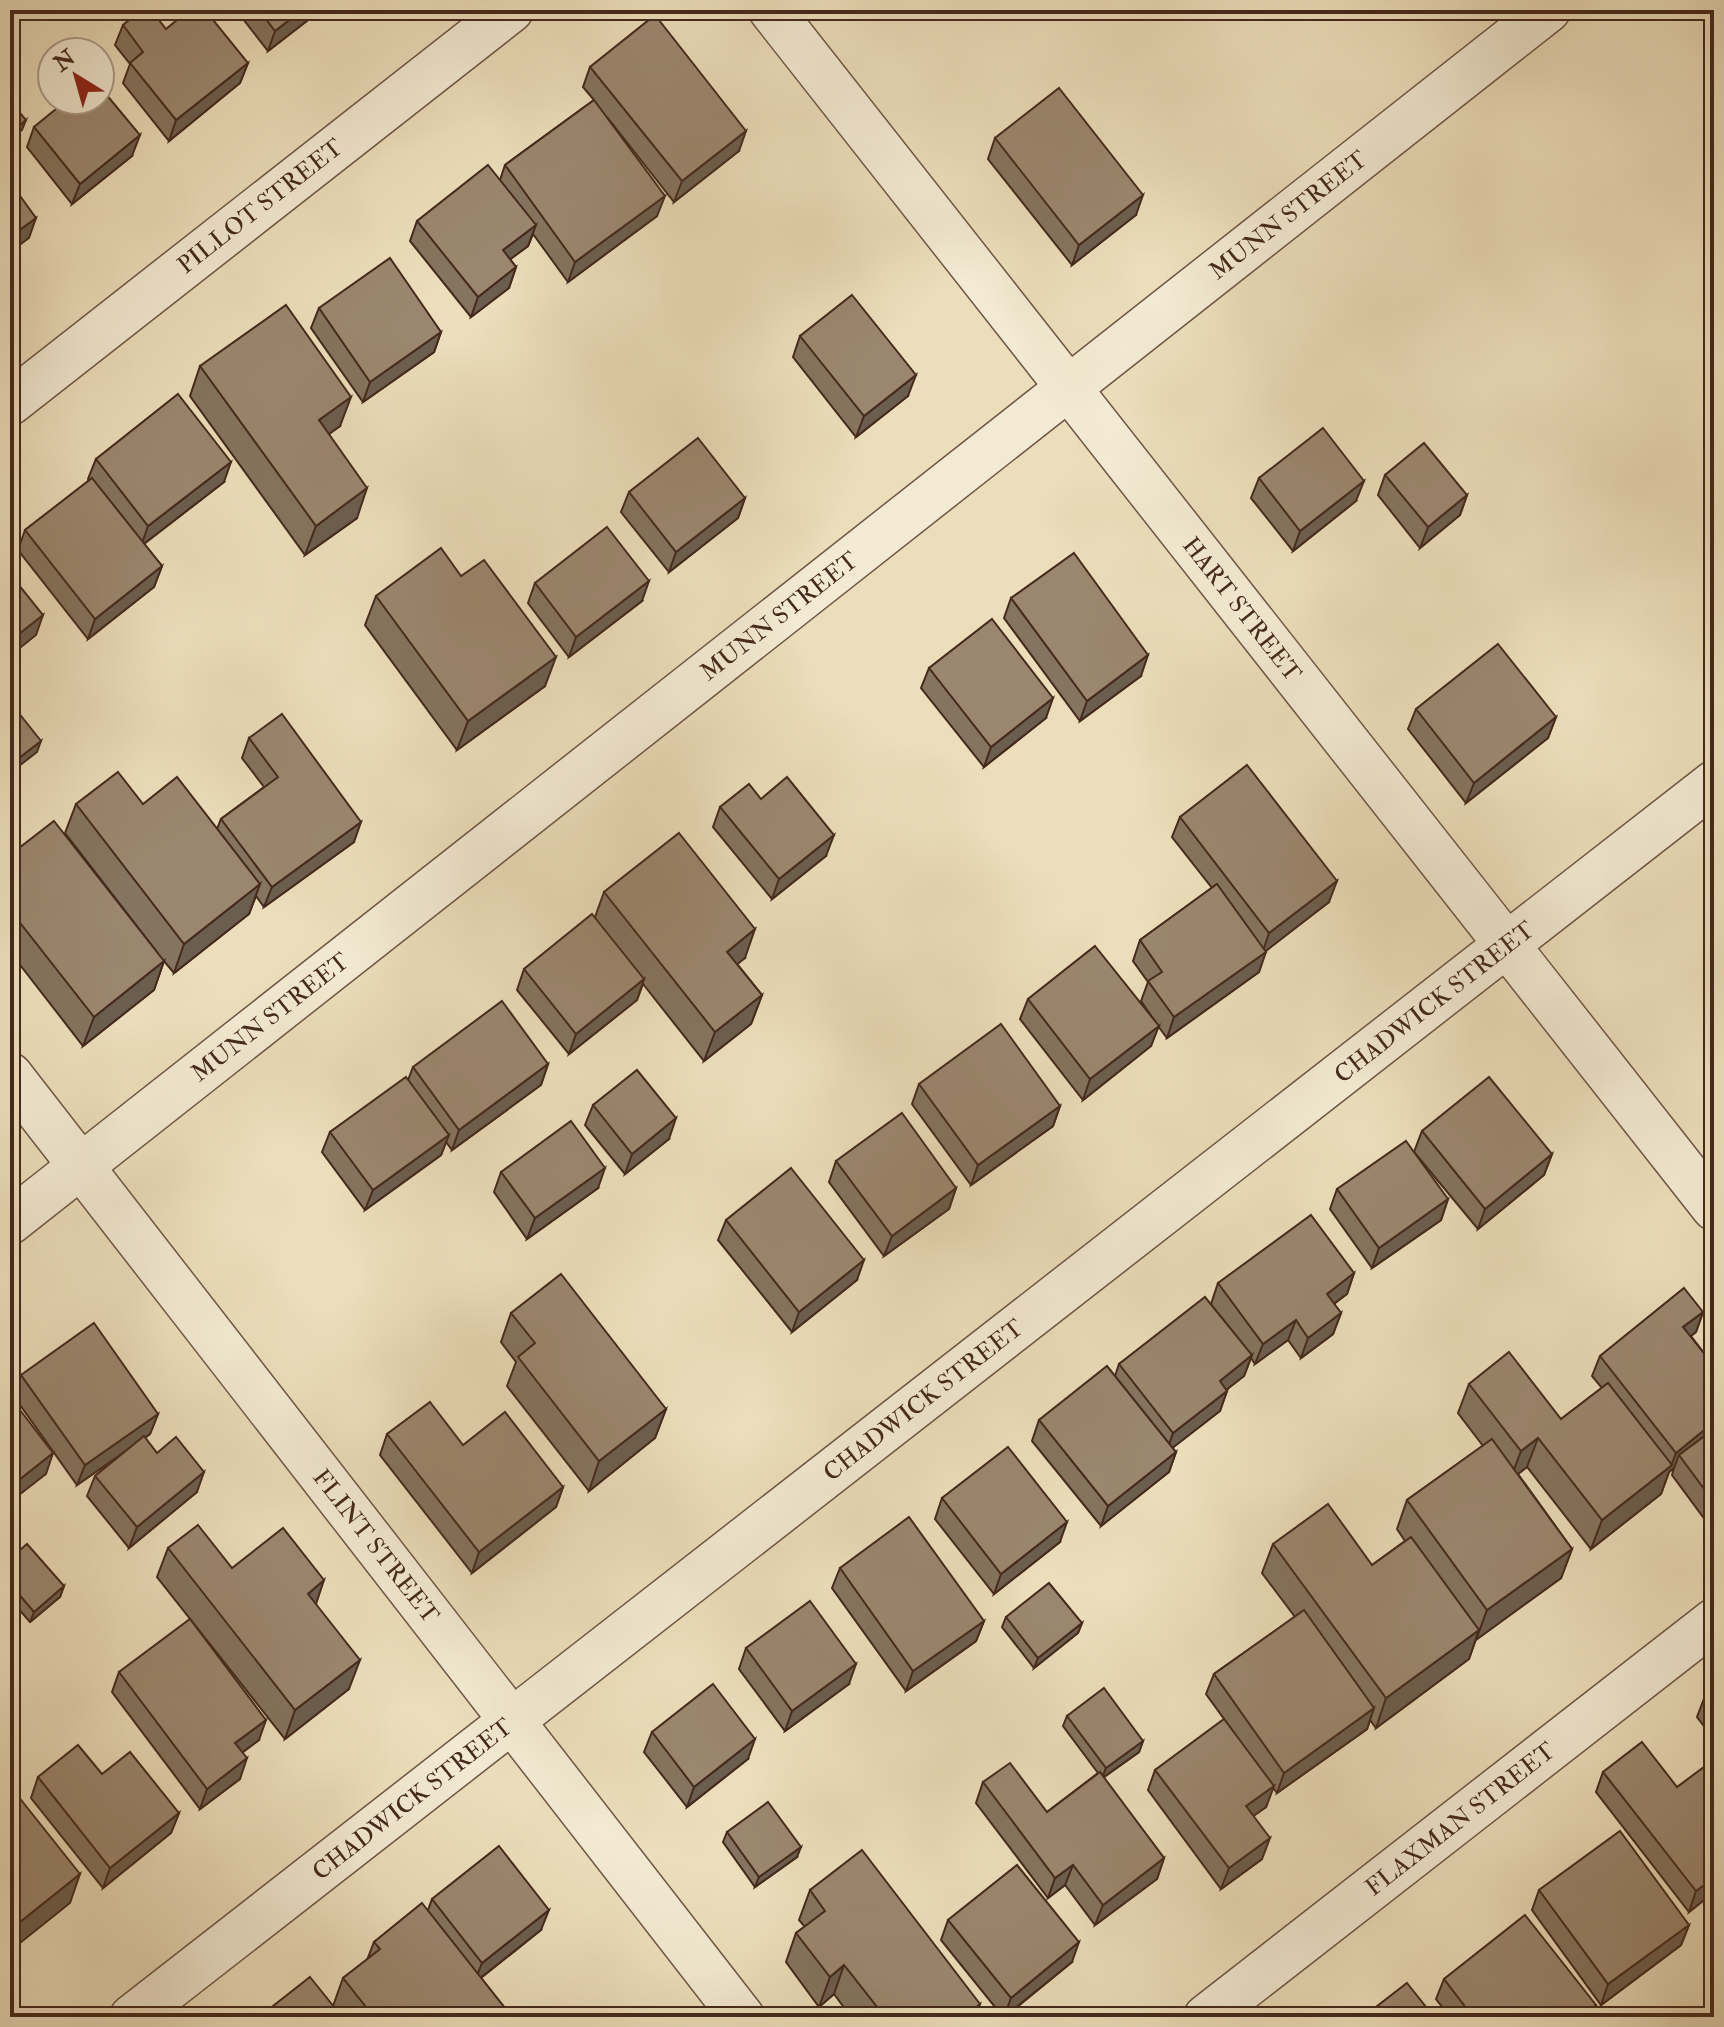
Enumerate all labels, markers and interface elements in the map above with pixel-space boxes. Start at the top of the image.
north arrow [36,36,116,116]
text: N [47,44,81,79]
street label: PILLOT STREET [171,132,349,281]
street label: MUNN STREET [1203,144,1374,287]
street label: HART STREET [1175,531,1308,688]
street label: MUNN STREET [694,545,865,688]
street label: CHADWICK STREET [1328,914,1541,1090]
street label: MUNN STREET [185,946,356,1089]
street label: CHADWICK STREET [817,1312,1030,1488]
street label: FLINT STREET [306,1463,446,1630]
street label: CHADWICK STREET [306,1711,519,1887]
street label: FLAXMAN STREET [1359,1736,1562,1903]

